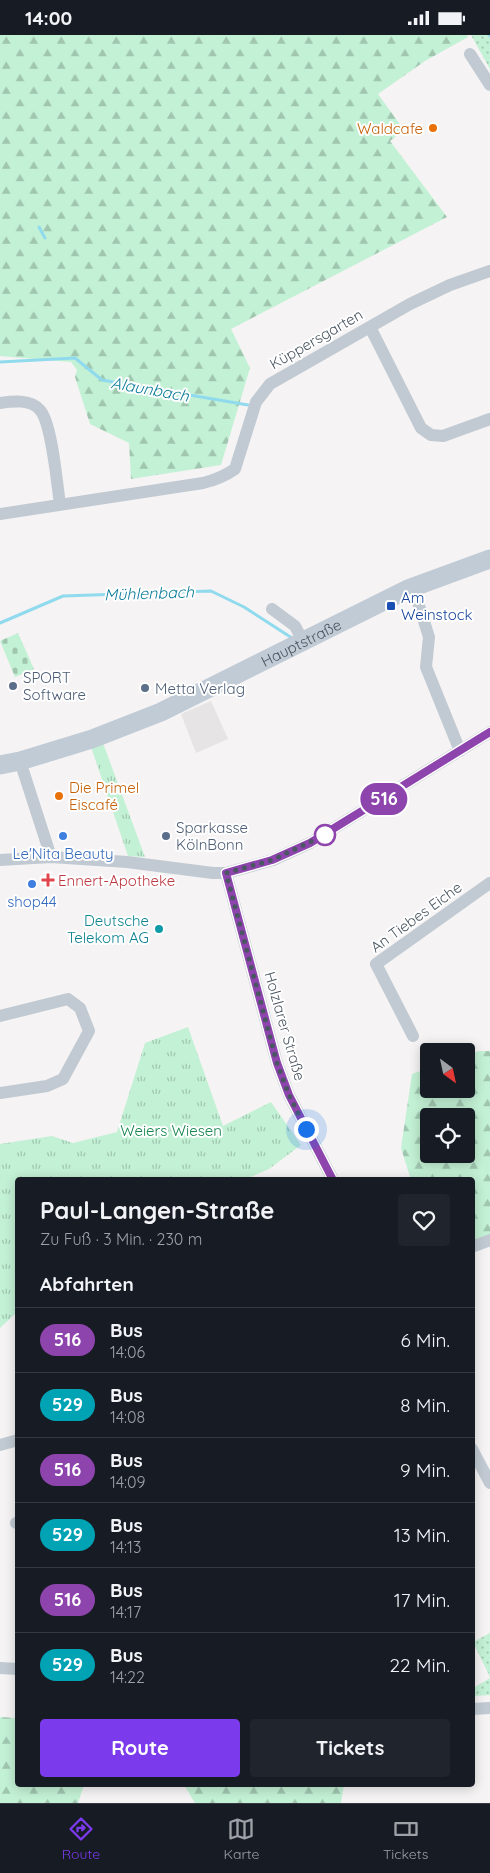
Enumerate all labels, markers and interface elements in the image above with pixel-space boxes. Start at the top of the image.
text: 14:00 [25,6,72,30]
place label: Waldcafe [357,119,423,138]
marker: Waldcafe [427,122,439,134]
street label: Küppersgarten [266,305,366,373]
water label: Alaunbach [110,372,191,406]
water label: Mühlenbach [104,581,195,605]
place label: Am Weinstock [401,588,473,624]
marker: Am Weinstock [385,600,397,612]
street label: Hauptstraße [258,614,344,670]
place label: SPORT Software [23,668,86,704]
place label: Metta Verlag [155,679,245,698]
marker: SPORT Software [7,680,19,692]
marker: Metta Verlag [139,682,151,694]
place label: Die Primel Eiscafé [69,778,139,814]
line badge: 516 [355,783,413,815]
text: 516 [370,787,398,810]
marker: Die Primel Eiscafé [53,790,65,802]
place label: Sparkasse KölnBonn [176,818,248,854]
unlabelled marker [314,824,336,846]
marker: Le'Nita Beauty [57,830,69,842]
marker: Sparkasse KölnBonn [160,830,172,842]
place label: Le'Nita Beauty [12,844,114,863]
place label: Ennert-Apotheke [58,871,175,890]
marker: Ennert-Apotheke [42,874,54,886]
street label: An Tiebes Eiche [367,877,465,957]
marker: shop44 [26,878,38,890]
place label: shop44 [7,892,57,911]
place label: Deutsche Telekom AG [67,911,149,947]
marker: Deutsche Telekom AG [153,923,165,935]
street label: Holzlarer Straße [260,969,310,1083]
north arrow [420,1043,475,1097]
map controls [420,1043,475,1163]
button: locate [420,1108,475,1163]
your location [294,1117,319,1142]
park label: Weiers Wiesen [120,1121,222,1140]
button: heart [398,1194,450,1246]
text: Paul-Langen-Straße [40,1195,274,1225]
text: Zu Fuß · 3 Min. · 230 m [40,1229,202,1249]
text: Abfahrten [40,1272,134,1296]
text: Bus [110,1318,143,1342]
text: 516 [54,1328,81,1351]
text: 6 Min. [400,1328,450,1352]
text: 14:06 [110,1342,145,1362]
text: Bus [110,1383,143,1407]
text: 529 [52,1393,83,1416]
text: 8 Min. [400,1393,450,1417]
text: 14:08 [110,1407,145,1427]
text: Bus [110,1448,143,1472]
text: 516 [54,1458,81,1481]
text: 9 Min. [400,1458,450,1482]
text: 14:09 [110,1472,146,1492]
text: Bus [110,1513,143,1537]
text: 529 [52,1523,83,1546]
text: 13 Min. [394,1523,450,1547]
text: 14:13 [110,1537,141,1557]
text: Bus [110,1578,143,1602]
text: 516 [54,1588,81,1611]
text: 17 Min. [394,1588,450,1612]
text: 14:17 [110,1602,141,1622]
text: Bus [110,1643,143,1667]
text: 529 [52,1653,83,1676]
text: 22 Min. [390,1653,450,1677]
text: 14:22 [110,1667,145,1687]
button: Route [40,1719,240,1777]
button: Tickets [250,1719,450,1777]
tab: Route [62,1815,100,1863]
tab: Karte [224,1815,259,1863]
tab: Tickets [383,1815,428,1863]

